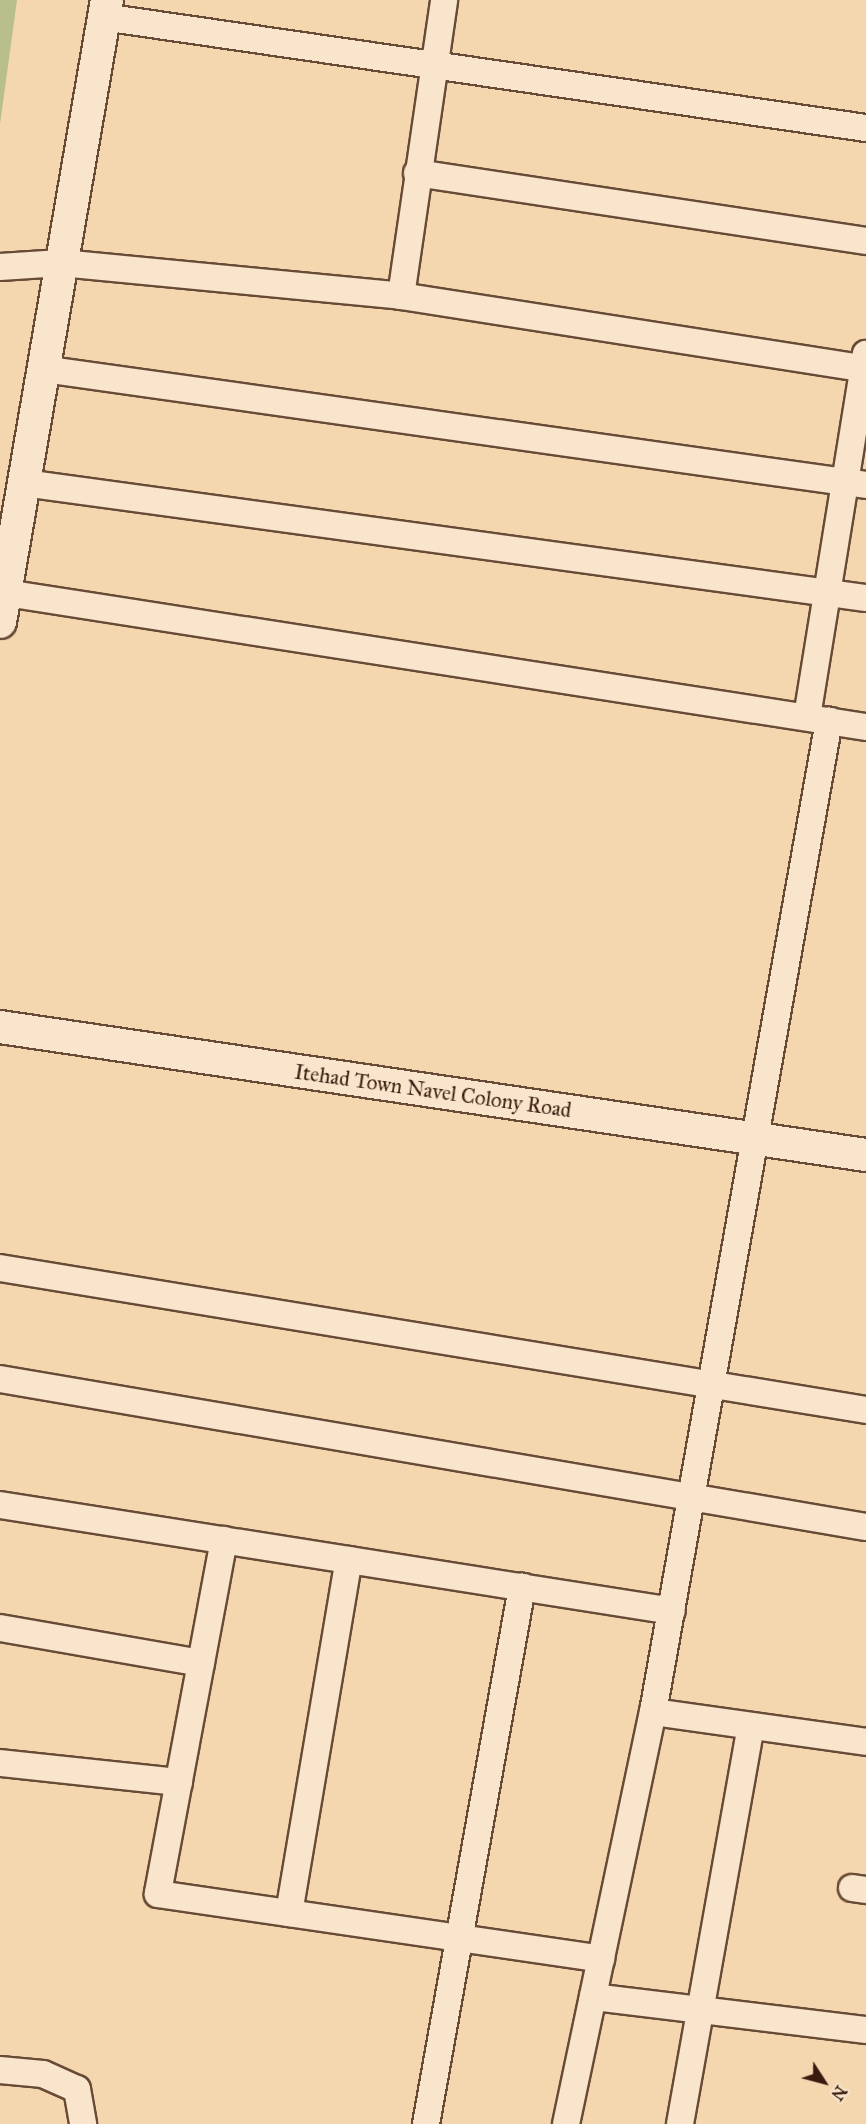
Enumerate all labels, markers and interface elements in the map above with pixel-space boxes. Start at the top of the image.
street label: Itehad Town Navel Colony Road [293,1059,573,1123]
north arrow [794,2052,854,2112]
text: N [827,2082,851,2104]

